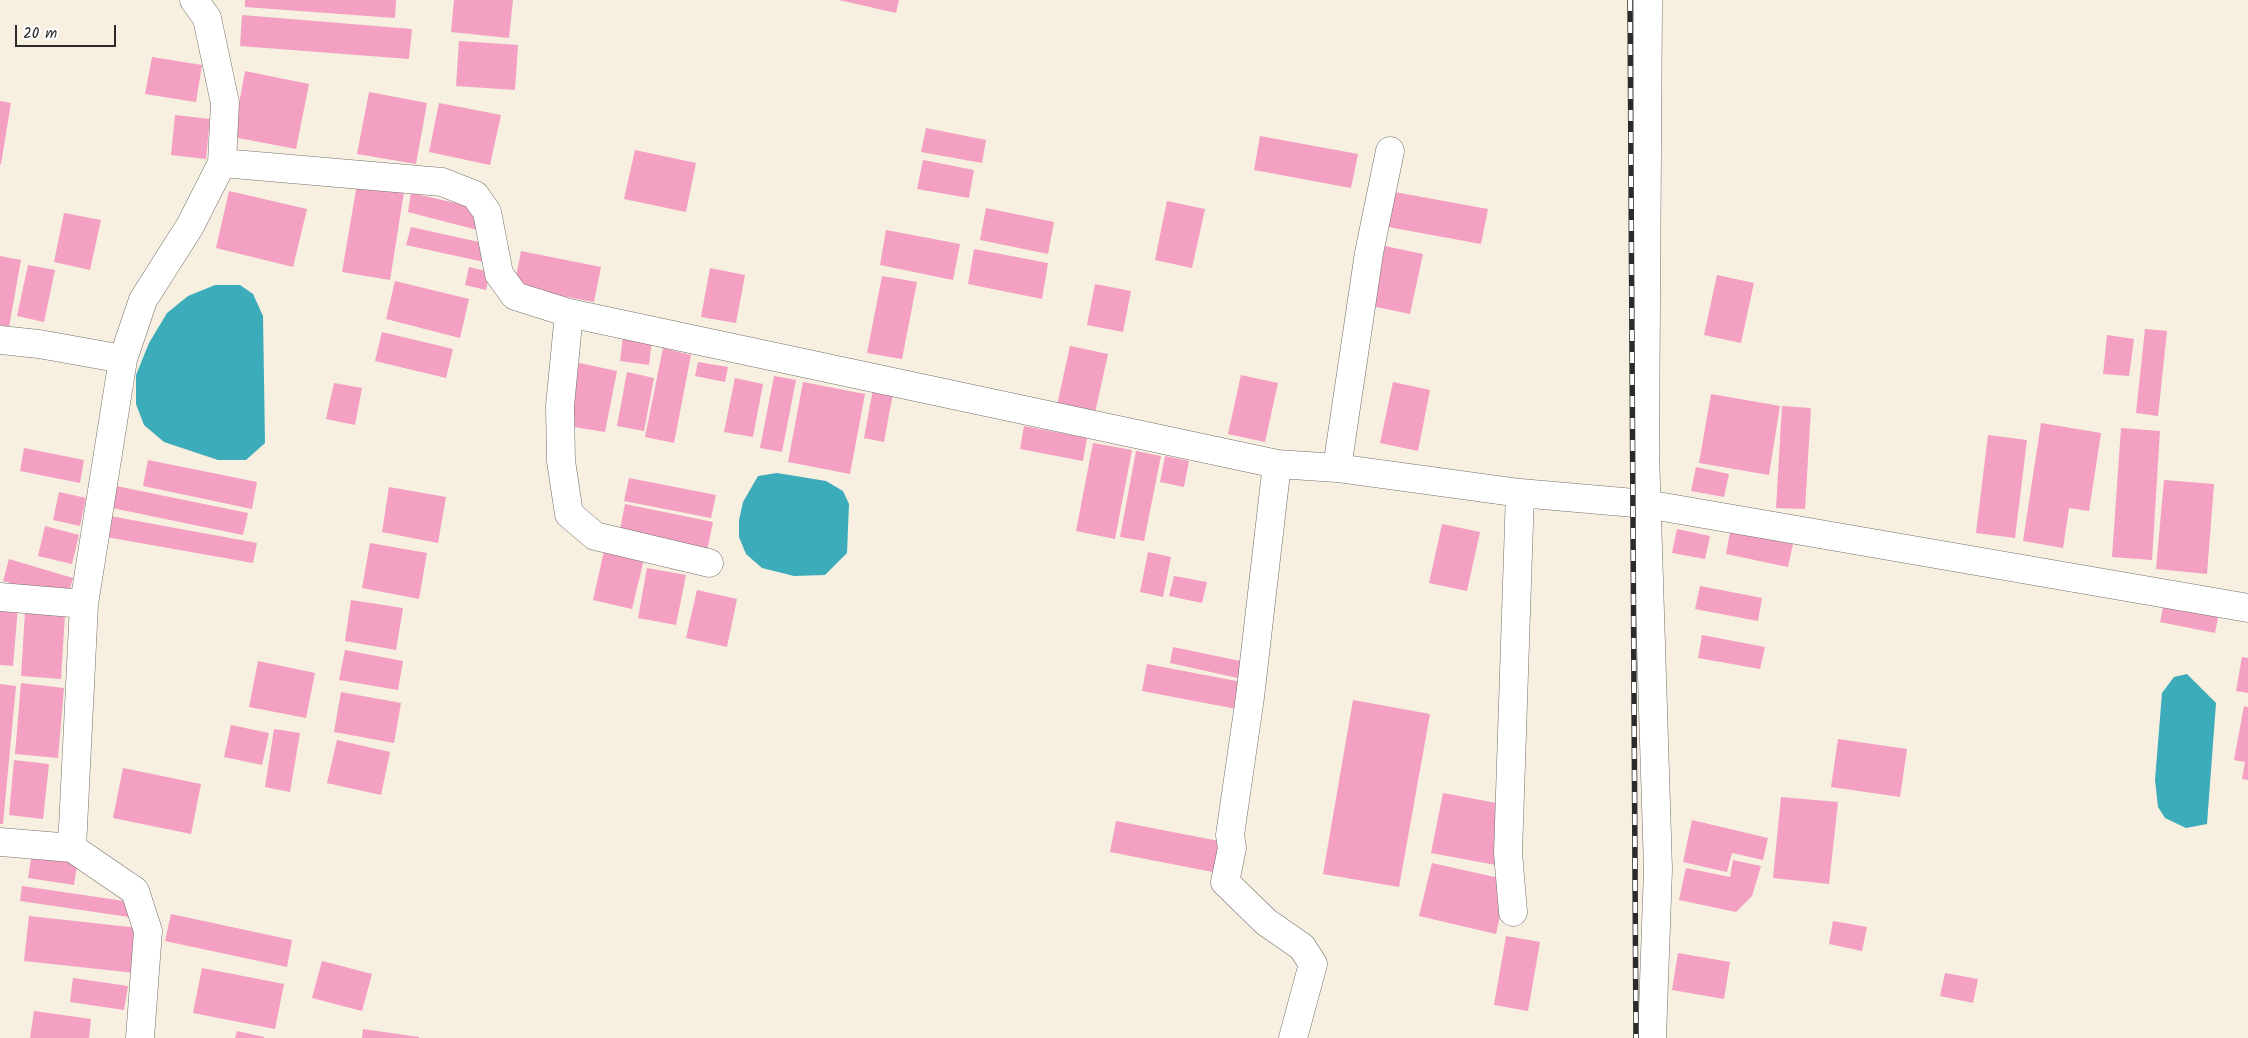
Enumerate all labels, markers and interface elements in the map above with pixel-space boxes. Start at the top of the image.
scale bar [18,15,119,47]
text: 20 m [23,22,57,46]

